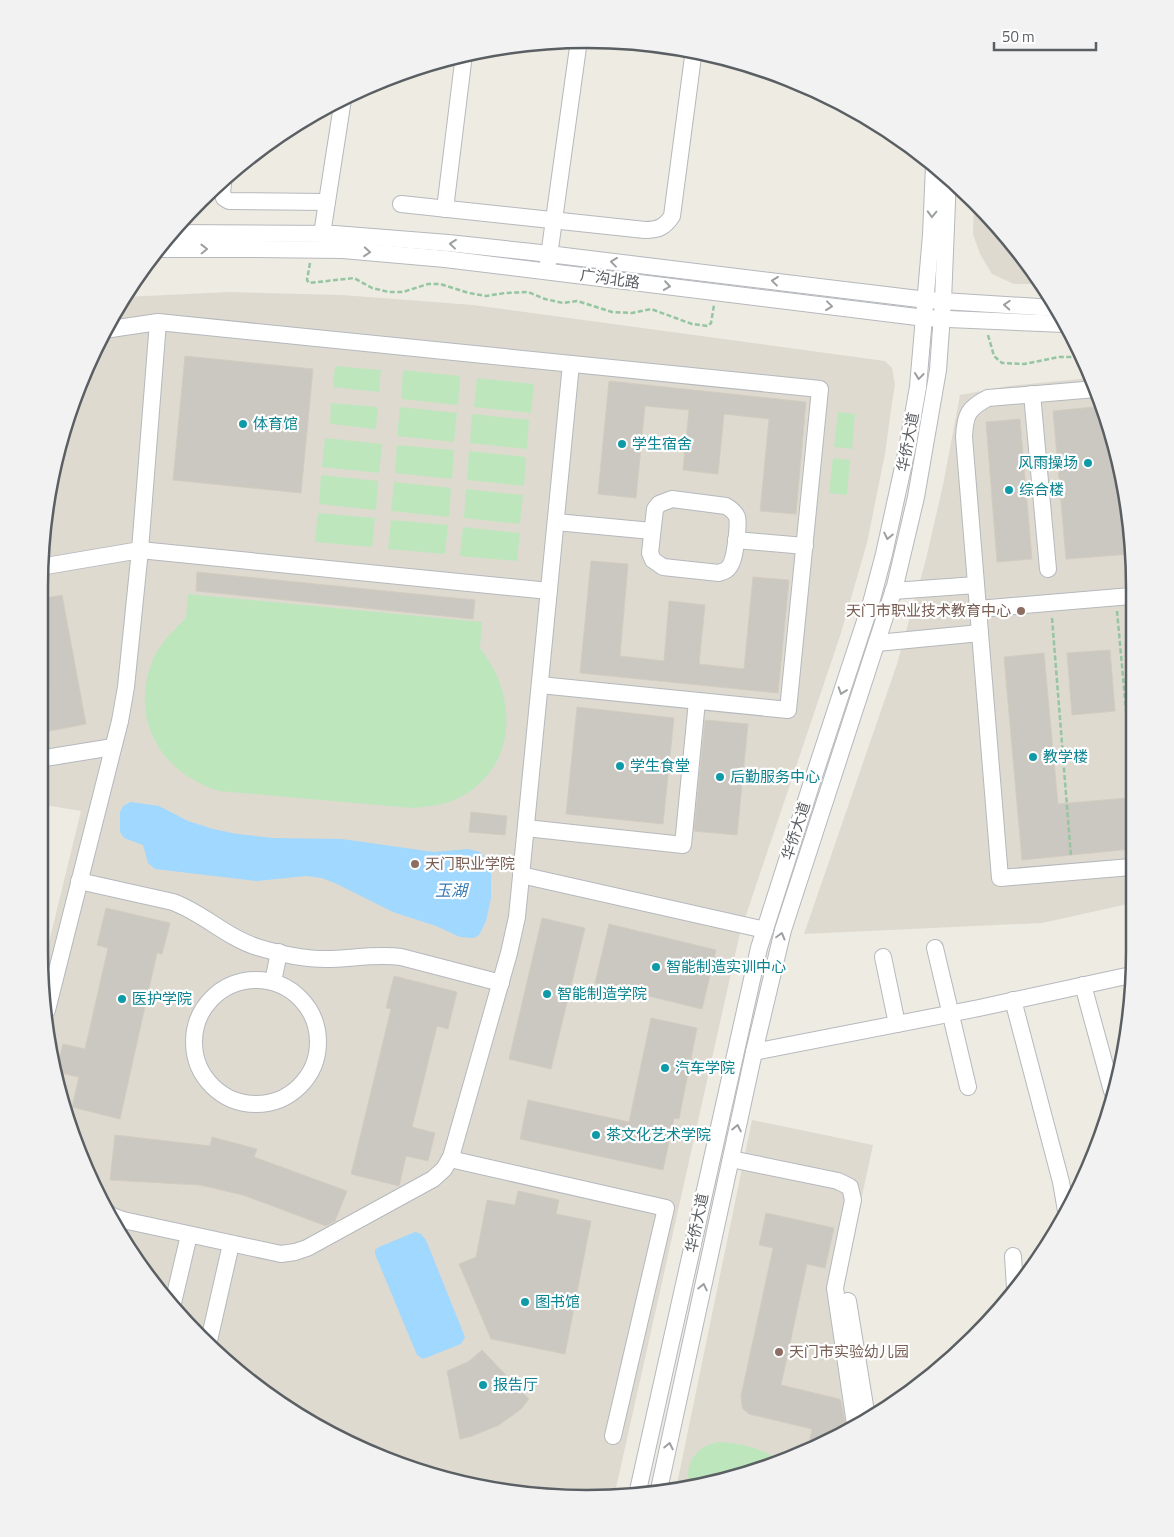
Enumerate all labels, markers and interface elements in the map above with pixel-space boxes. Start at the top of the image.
scale bar [994,20,1096,52]
text: 50 m [1002,25,1035,48]
one-way arrow [927,211,937,219]
one-way arrow [448,239,456,250]
one-way arrow [201,244,209,254]
one-way arrow [363,247,371,258]
one-way arrow [610,257,618,268]
street label: 广沟北路 [579,263,641,294]
one-way arrow [771,276,779,287]
one-way arrow [664,280,672,291]
one-way arrow [1002,299,1010,310]
one-way arrow [825,300,833,311]
one-way arrow [914,373,925,381]
street label: 华侨大道 [890,410,925,474]
place label: 体育馆 [253,412,298,435]
marker: 体育馆 [237,418,249,430]
place label: 学生宿舍 [632,432,692,455]
marker: 学生宿舍 [616,438,628,450]
place label: 风雨操场 [1018,451,1078,474]
marker: 风雨操场 [1082,457,1094,469]
place label: 综合楼 [1019,478,1064,501]
marker: 综合楼 [1003,484,1015,496]
one-way arrow [883,531,894,540]
place label: 天门市职业技术教育中心 [846,599,1011,622]
marker: 天门市职业技术教育中心 [1015,605,1027,617]
one-way arrow [838,687,848,695]
place label: 教学楼 [1043,745,1088,768]
marker: 教学楼 [1027,751,1039,763]
place label: 学生食堂 [630,754,690,777]
marker: 学生食堂 [614,760,626,772]
place label: 后勤服务中心 [730,765,820,788]
marker: 后勤服务中心 [714,771,726,783]
street label: 华侨大道 [775,799,816,863]
place label: 天门职业学院 [425,852,515,875]
marker: 天门职业学院 [409,858,421,870]
water label: 玉湖 [435,878,470,902]
one-way arrow [776,932,786,940]
place label: 智能制造实训中心 [666,955,786,978]
marker: 智能制造实训中心 [650,961,662,973]
place label: 智能制造学院 [557,982,647,1005]
place label: 医护学院 [132,987,192,1010]
marker: 智能制造学院 [541,988,553,1000]
marker: 医护学院 [116,993,128,1005]
place label: 汽车学院 [675,1056,735,1079]
marker: 汽车学院 [659,1062,671,1074]
place label: 茶文化艺术学院 [606,1123,711,1146]
one-way arrow [732,1124,742,1133]
marker: 茶文化艺术学院 [590,1129,602,1141]
street label: 华侨大道 [679,1191,714,1255]
one-way arrow [697,1283,708,1292]
place label: 图书馆 [535,1290,580,1313]
marker: 图书馆 [519,1296,531,1308]
place label: 天门市实验幼儿园 [789,1340,909,1363]
marker: 天门市实验幼儿园 [773,1346,785,1358]
place label: 报告厅 [493,1373,538,1396]
marker: 报告厅 [477,1379,489,1391]
one-way arrow [663,1441,673,1450]

